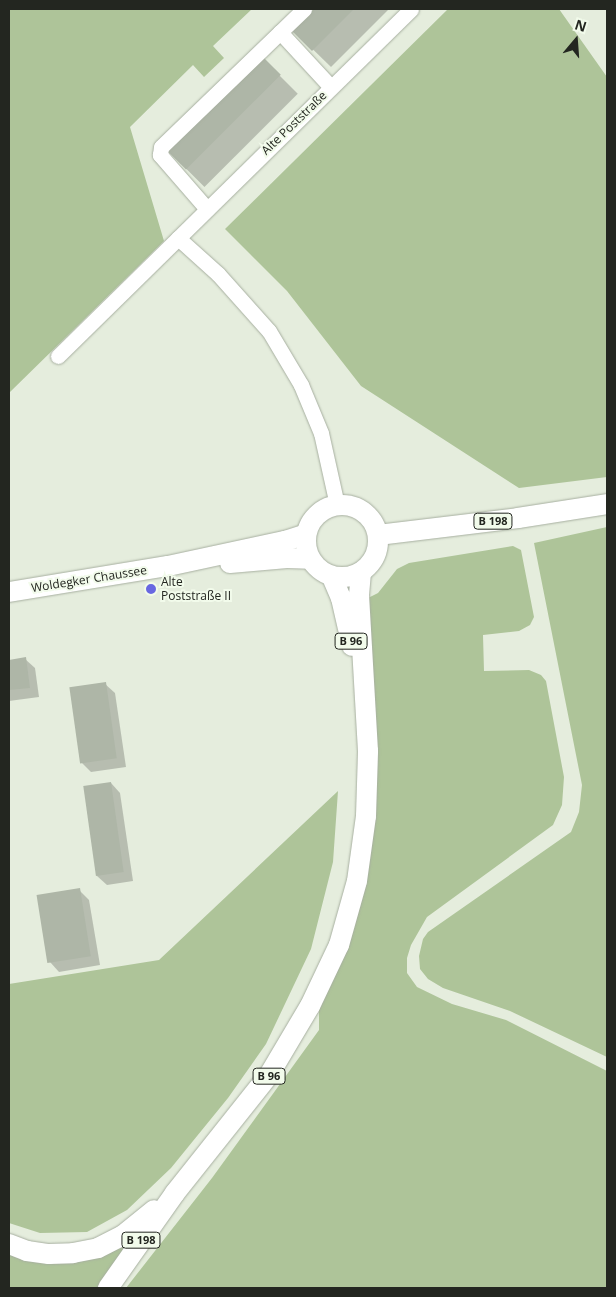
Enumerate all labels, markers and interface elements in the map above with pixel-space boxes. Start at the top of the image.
text: N [572,14,589,36]
north arrow [551,15,601,65]
street label: Alte Poststraße [258,88,330,158]
road number: B 198 [473,512,513,530]
street label: Woldegker Chaussee [30,563,148,595]
place label: Alte Poststraße II [161,575,231,603]
marker: Alte Poststraße II [145,583,157,595]
road number: B 96 [334,632,368,649]
road number: B 96 [252,1068,286,1084]
road number: B 198 [121,1232,161,1248]

